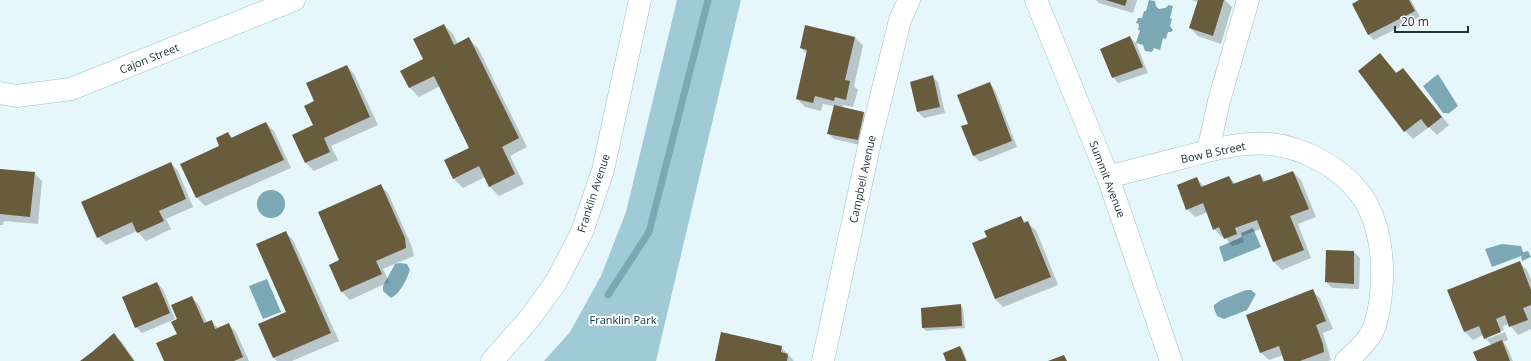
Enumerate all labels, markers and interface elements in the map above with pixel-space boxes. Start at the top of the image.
scale bar [1395,8,1468,34]
text: 20 m [1401,13,1429,30]
street label: Cajon Street [117,39,181,77]
street label: Campbell Avenue [845,134,879,224]
street label: Bow B Street [1179,138,1247,166]
street label: Summit Avenue [1086,139,1130,219]
street label: Franklin Avenue [573,152,613,234]
park label: Franklin Park [590,312,657,327]

